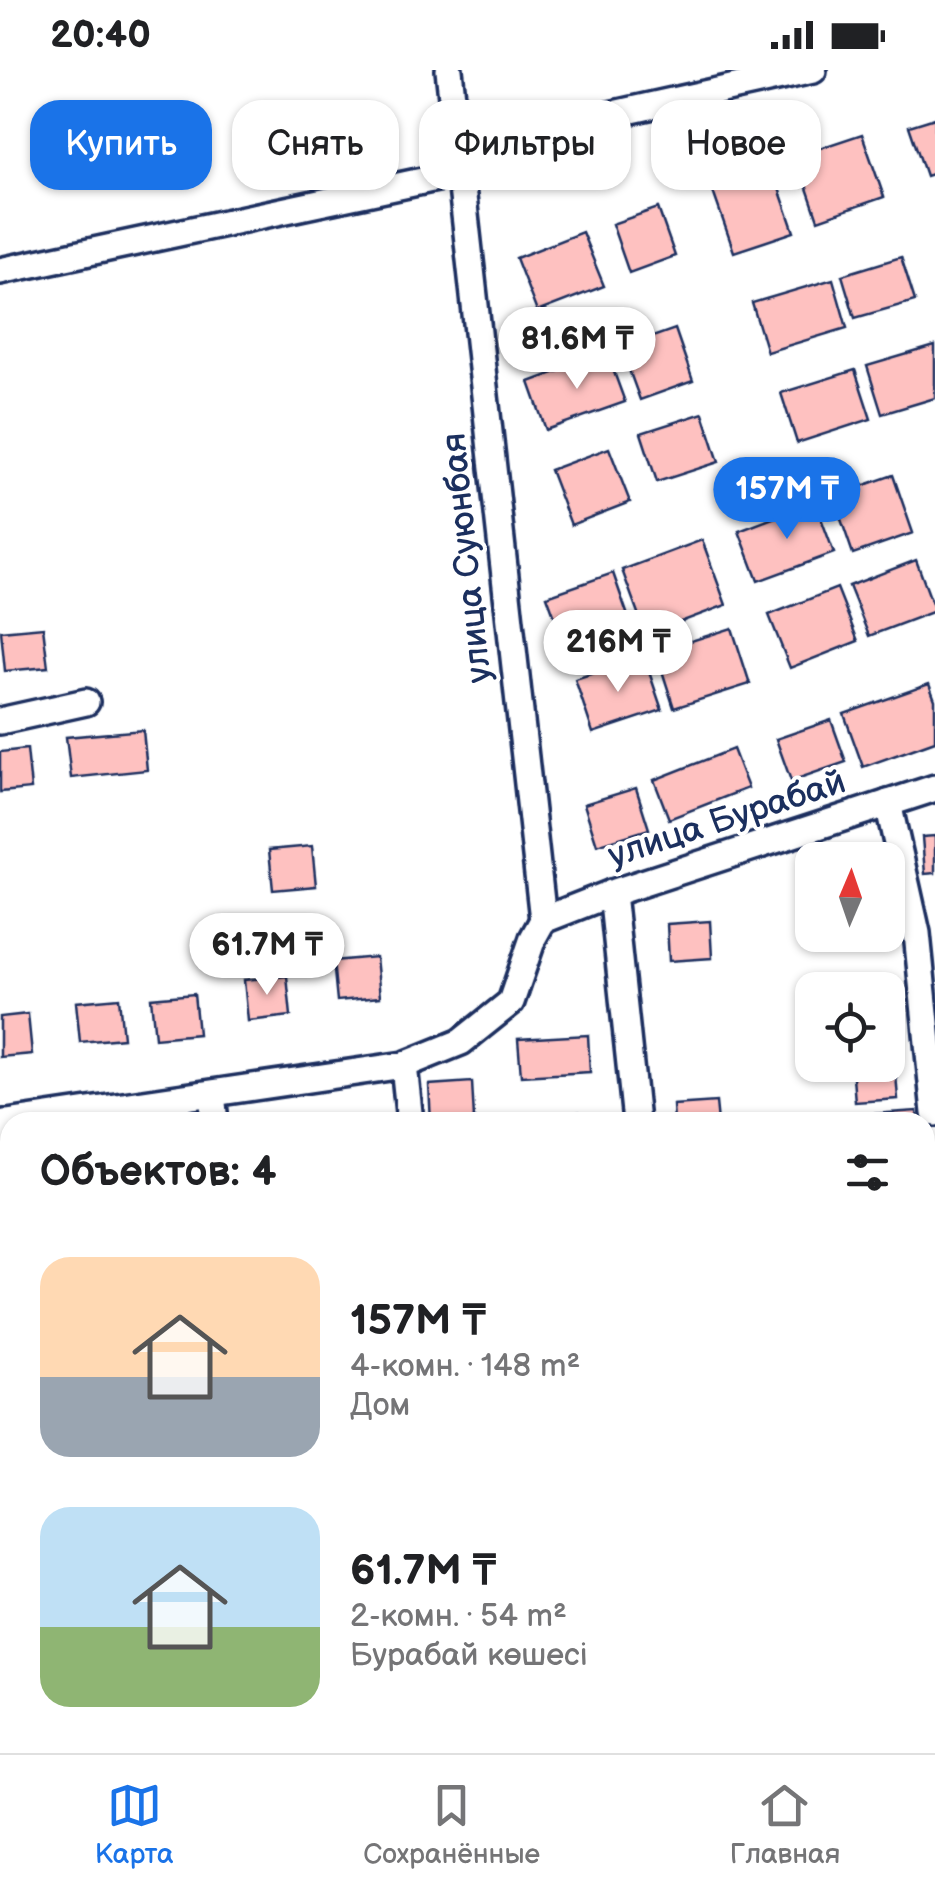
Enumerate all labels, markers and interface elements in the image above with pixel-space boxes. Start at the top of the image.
text: 20:40 [50,13,151,58]
chip: Купить [30,100,212,190]
chip: Снять [232,100,399,190]
chip: Фильтры [419,100,631,190]
chip: Новое [651,100,821,190]
pin: 81.6M ₸ [485,307,669,392]
text: 81.6M ₸ [521,320,633,359]
street label: улица Суюнбая [432,431,502,685]
pin: 157M ₸ [706,457,868,542]
text: 157M ₸ [735,470,839,509]
pin: 216M ₸ [537,610,699,695]
text: 216M ₸ [565,623,671,662]
street label: улица Бурабай [603,760,851,878]
north arrow [795,842,905,952]
map controls [795,842,905,1082]
pin: 61.7M ₸ [175,913,359,998]
text: 61.7M ₸ [211,926,323,965]
button: locate [795,972,905,1082]
icon: filters [840,1145,895,1200]
text: Объектов: 4 [40,1147,277,1198]
text: 157M ₸ [350,1296,486,1347]
icon: home [120,1297,240,1417]
text: 4-комн. · 148 m² [350,1347,580,1386]
text: Дом [350,1386,410,1425]
text: 61.7M ₸ [350,1546,496,1597]
icon: home [120,1547,240,1667]
text: 2-комн. · 54 m² [350,1597,567,1636]
text: Бурабай көшесі [350,1636,588,1675]
tab: Карта [95,1778,174,1871]
tab: Сохранённые [363,1778,540,1871]
tab: Главная [730,1778,840,1871]

